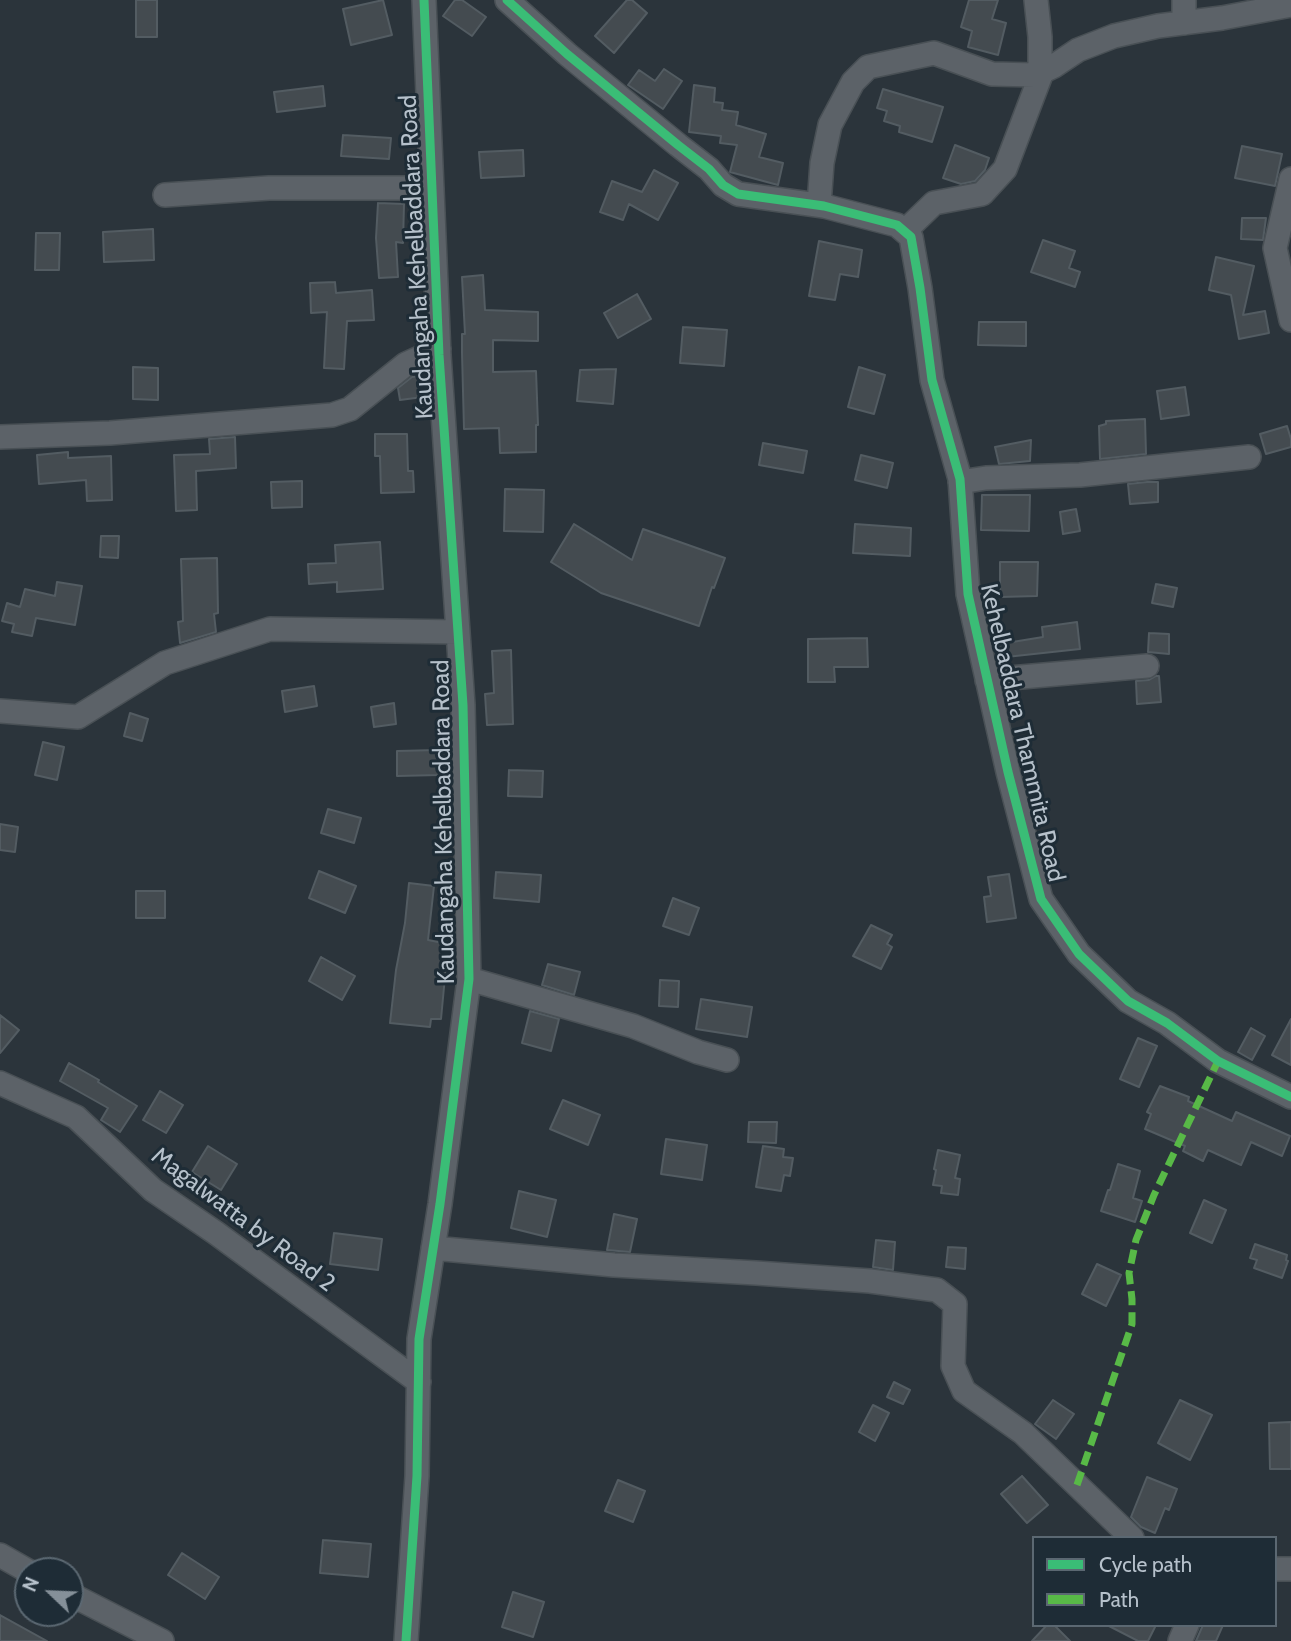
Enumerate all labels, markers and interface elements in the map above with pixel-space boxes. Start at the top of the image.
street label: Kaudangaha Kehelbaddara Road [394,94,440,420]
street label: Kehelbaddara Thammita Road [974,581,1070,885]
street label: Kaudangaha Kehelbaddara Road [427,659,461,985]
street label: Magalwatta by Road 2 [146,1142,340,1298]
legend [1032,1536,1277,1627]
text: Cycle path [1099,1552,1192,1577]
north arrow [14,1557,84,1627]
text: N [18,1574,44,1595]
text: Path [1099,1587,1139,1612]

